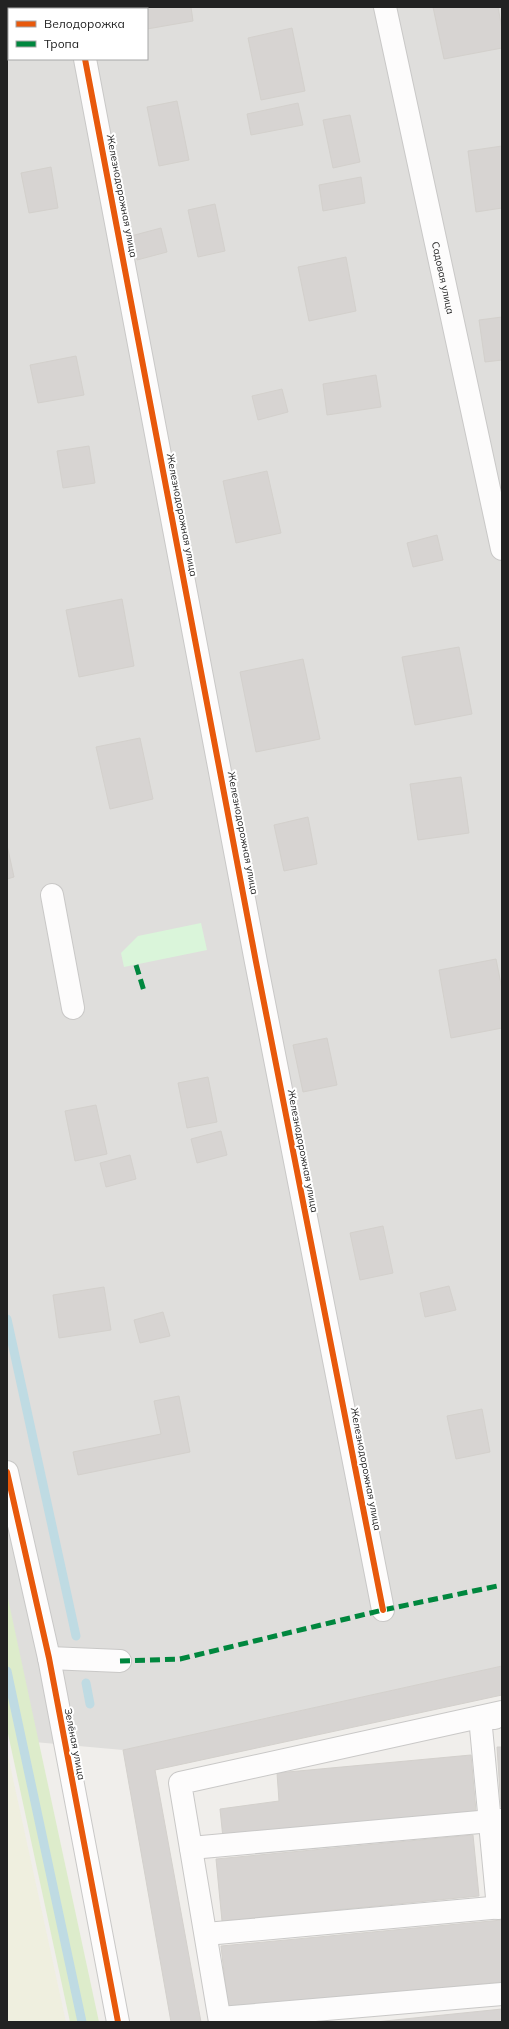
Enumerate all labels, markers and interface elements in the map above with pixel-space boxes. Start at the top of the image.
legend [8,8,148,60]
text: Велодорожка [44,16,125,31]
text: Тропа [44,36,79,51]
street label: Железнодорожная улица [104,133,140,259]
street label: Садовая улица [429,240,458,315]
street label: Железнодорожная улица [164,452,200,578]
street label: Железнодорожная улица [225,770,261,896]
street label: Железнодорожная улица [285,1088,321,1214]
street label: Железнодорожная улица [348,1406,384,1532]
street label: Зелёная улица [62,1707,88,1781]

